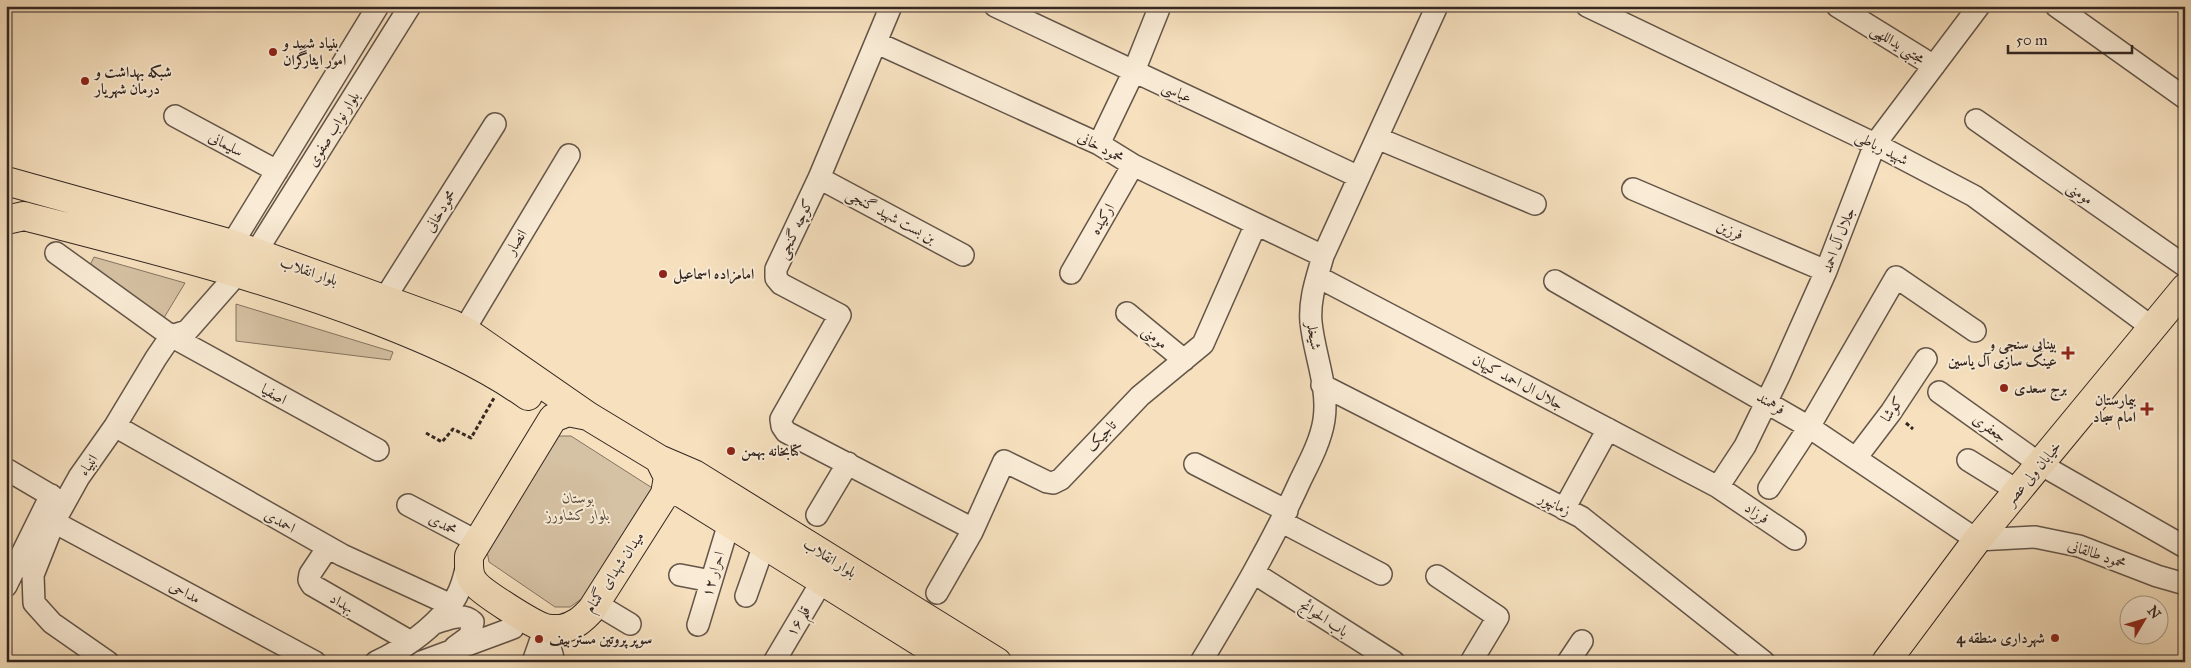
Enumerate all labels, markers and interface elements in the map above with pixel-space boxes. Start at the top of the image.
street label: مجتبی یداللهی [1866,20,1928,70]
scale bar [2008,22,2132,54]
text: 50 m [2016,31,2048,49]
place label: بنیاد شهید و امور ایثارگران [281,34,346,70]
marker: بنیاد شهید و امور ایثارگران [267,46,279,58]
place label: شبکه بهداشت و درمان شهریار [93,63,172,99]
marker: شبکه بهداشت و درمان شهریار [79,75,91,87]
street label: عباسی [1159,77,1195,108]
street label: بلوار نواب صفوی [303,88,363,170]
street label: سلیمانی [206,127,246,161]
street label: محمود خانی [1075,127,1127,167]
street label: شهید رباطی [1852,127,1911,171]
street label: مومنی [2062,178,2097,210]
street label: بن بست شهید گنجی [842,185,939,249]
street label: محمودخانی [420,186,460,235]
street label: کوچه گنجی [773,196,819,263]
street label: ارکیده [1086,200,1118,238]
street label: جلال آل احمد [1817,205,1859,275]
street label: فرزین [1713,216,1746,245]
street label: انصار [500,226,531,260]
street label: بلوار انقلاب [278,253,340,289]
place label: امامزاده اسماعیل [673,265,754,285]
marker: امامزاده اسماعیل [657,268,669,280]
street label: شیخلر [1302,319,1325,352]
street label: مومنی [1137,321,1171,354]
place label: بینایی سنجی و عینک سازی آل یاسین [1948,335,2057,370]
marker: بینایی سنجی و عینک سازی آل یاسین [2061,346,2075,360]
street label: جلال ال احمد کیهان [1469,350,1567,414]
place label: برج سعدی [2014,379,2067,402]
street label: اصفیا [258,380,290,408]
marker: برج سعدی [1998,382,2010,394]
street label: فرهمند [1753,387,1789,419]
place label: بیمارستان امام سجاد [2093,391,2137,430]
street label: کوشا [1877,393,1907,425]
marker: بیمارستان امام سجاد [2140,402,2154,416]
street label: جعفری [1969,410,2010,447]
street label: تاجیک [1082,416,1120,456]
street label: خیابان ولی عصر [2000,437,2066,511]
place label: کتابخانه بهمن [741,442,802,462]
marker: کتابخانه بهمن [725,445,737,457]
street label: انبیاء [74,451,102,479]
street label: زمانپور [1534,488,1574,520]
park label: بوستان بلوار کشاورز [545,489,610,524]
street label: فرزاد [1741,498,1773,528]
street label: احمدی [261,505,299,537]
street label: محمدی [426,509,460,539]
street label: میدان شهدای گمنام [579,527,651,618]
street label: بلوار انقلاب [800,534,860,582]
street label: محمود طالقانی [2065,536,2129,572]
street label: احرار ۱۲ [698,549,728,599]
street label: مداحی [166,576,204,608]
street label: بهداد [326,589,357,618]
street label: باب الحوائج [1294,596,1352,645]
north arrow [2118,596,2168,646]
street label: قلم ۱۶ [782,602,819,643]
text: N [2143,602,2164,622]
place label: شهرداری منطقه 4 [1956,629,2045,648]
place label: سوپر پروتین مستر بیف [549,630,652,649]
marker: شهرداری منطقه 4 [2049,632,2061,644]
marker: سوپر پروتین مستر بیف [533,633,545,645]

